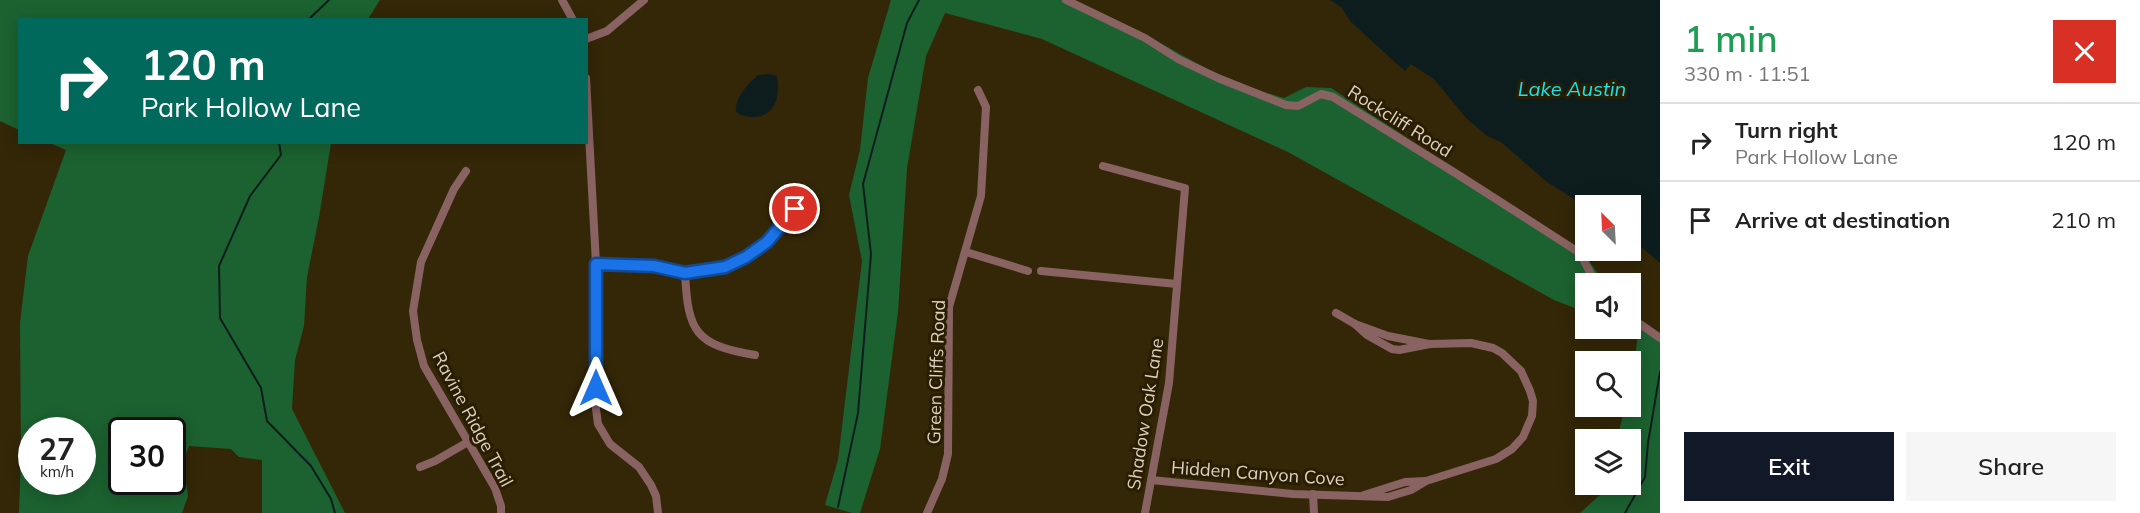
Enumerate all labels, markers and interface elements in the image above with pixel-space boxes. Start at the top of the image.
text: 1 min [1684,16,1778,61]
button: close [2053,20,2116,83]
text: 120 m [141,38,266,91]
icon: right [42,42,120,120]
text: 330 m · 11:51 [1684,61,1810,86]
water label: Lake Austin [1518,76,1626,101]
street label: Rockcliff Road [1344,80,1456,162]
text: Park Hollow Lane [141,90,361,124]
text: Turn right [1735,116,1838,144]
icon: right [1684,126,1717,159]
text: 120 m [2051,128,2116,156]
text: Park Hollow Lane [1735,144,1898,169]
pin [769,183,820,234]
icon: arrive [778,192,811,225]
north arrow [1575,195,1641,261]
map controls [1575,195,1641,495]
icon: arrive [1684,204,1717,237]
text: Arrive at destination [1735,206,1950,234]
text: 210 m [2051,206,2116,234]
button: sound [1575,273,1641,339]
street label: Green Cliffs Road [922,299,950,445]
street label: Shadow Oak Lane [1122,336,1168,492]
street label: Ravine Ridge Trail [428,347,518,491]
button: search [1575,351,1641,417]
position arrow [564,356,628,420]
speed limit sign: 30 [108,417,186,495]
button: layers [1575,429,1641,495]
text: 27 [39,430,75,468]
button: Exit [1684,432,1894,501]
button: Share [1906,432,2116,501]
street label: Hidden Canyon Cove [1170,455,1346,491]
text: km/h [40,462,74,481]

